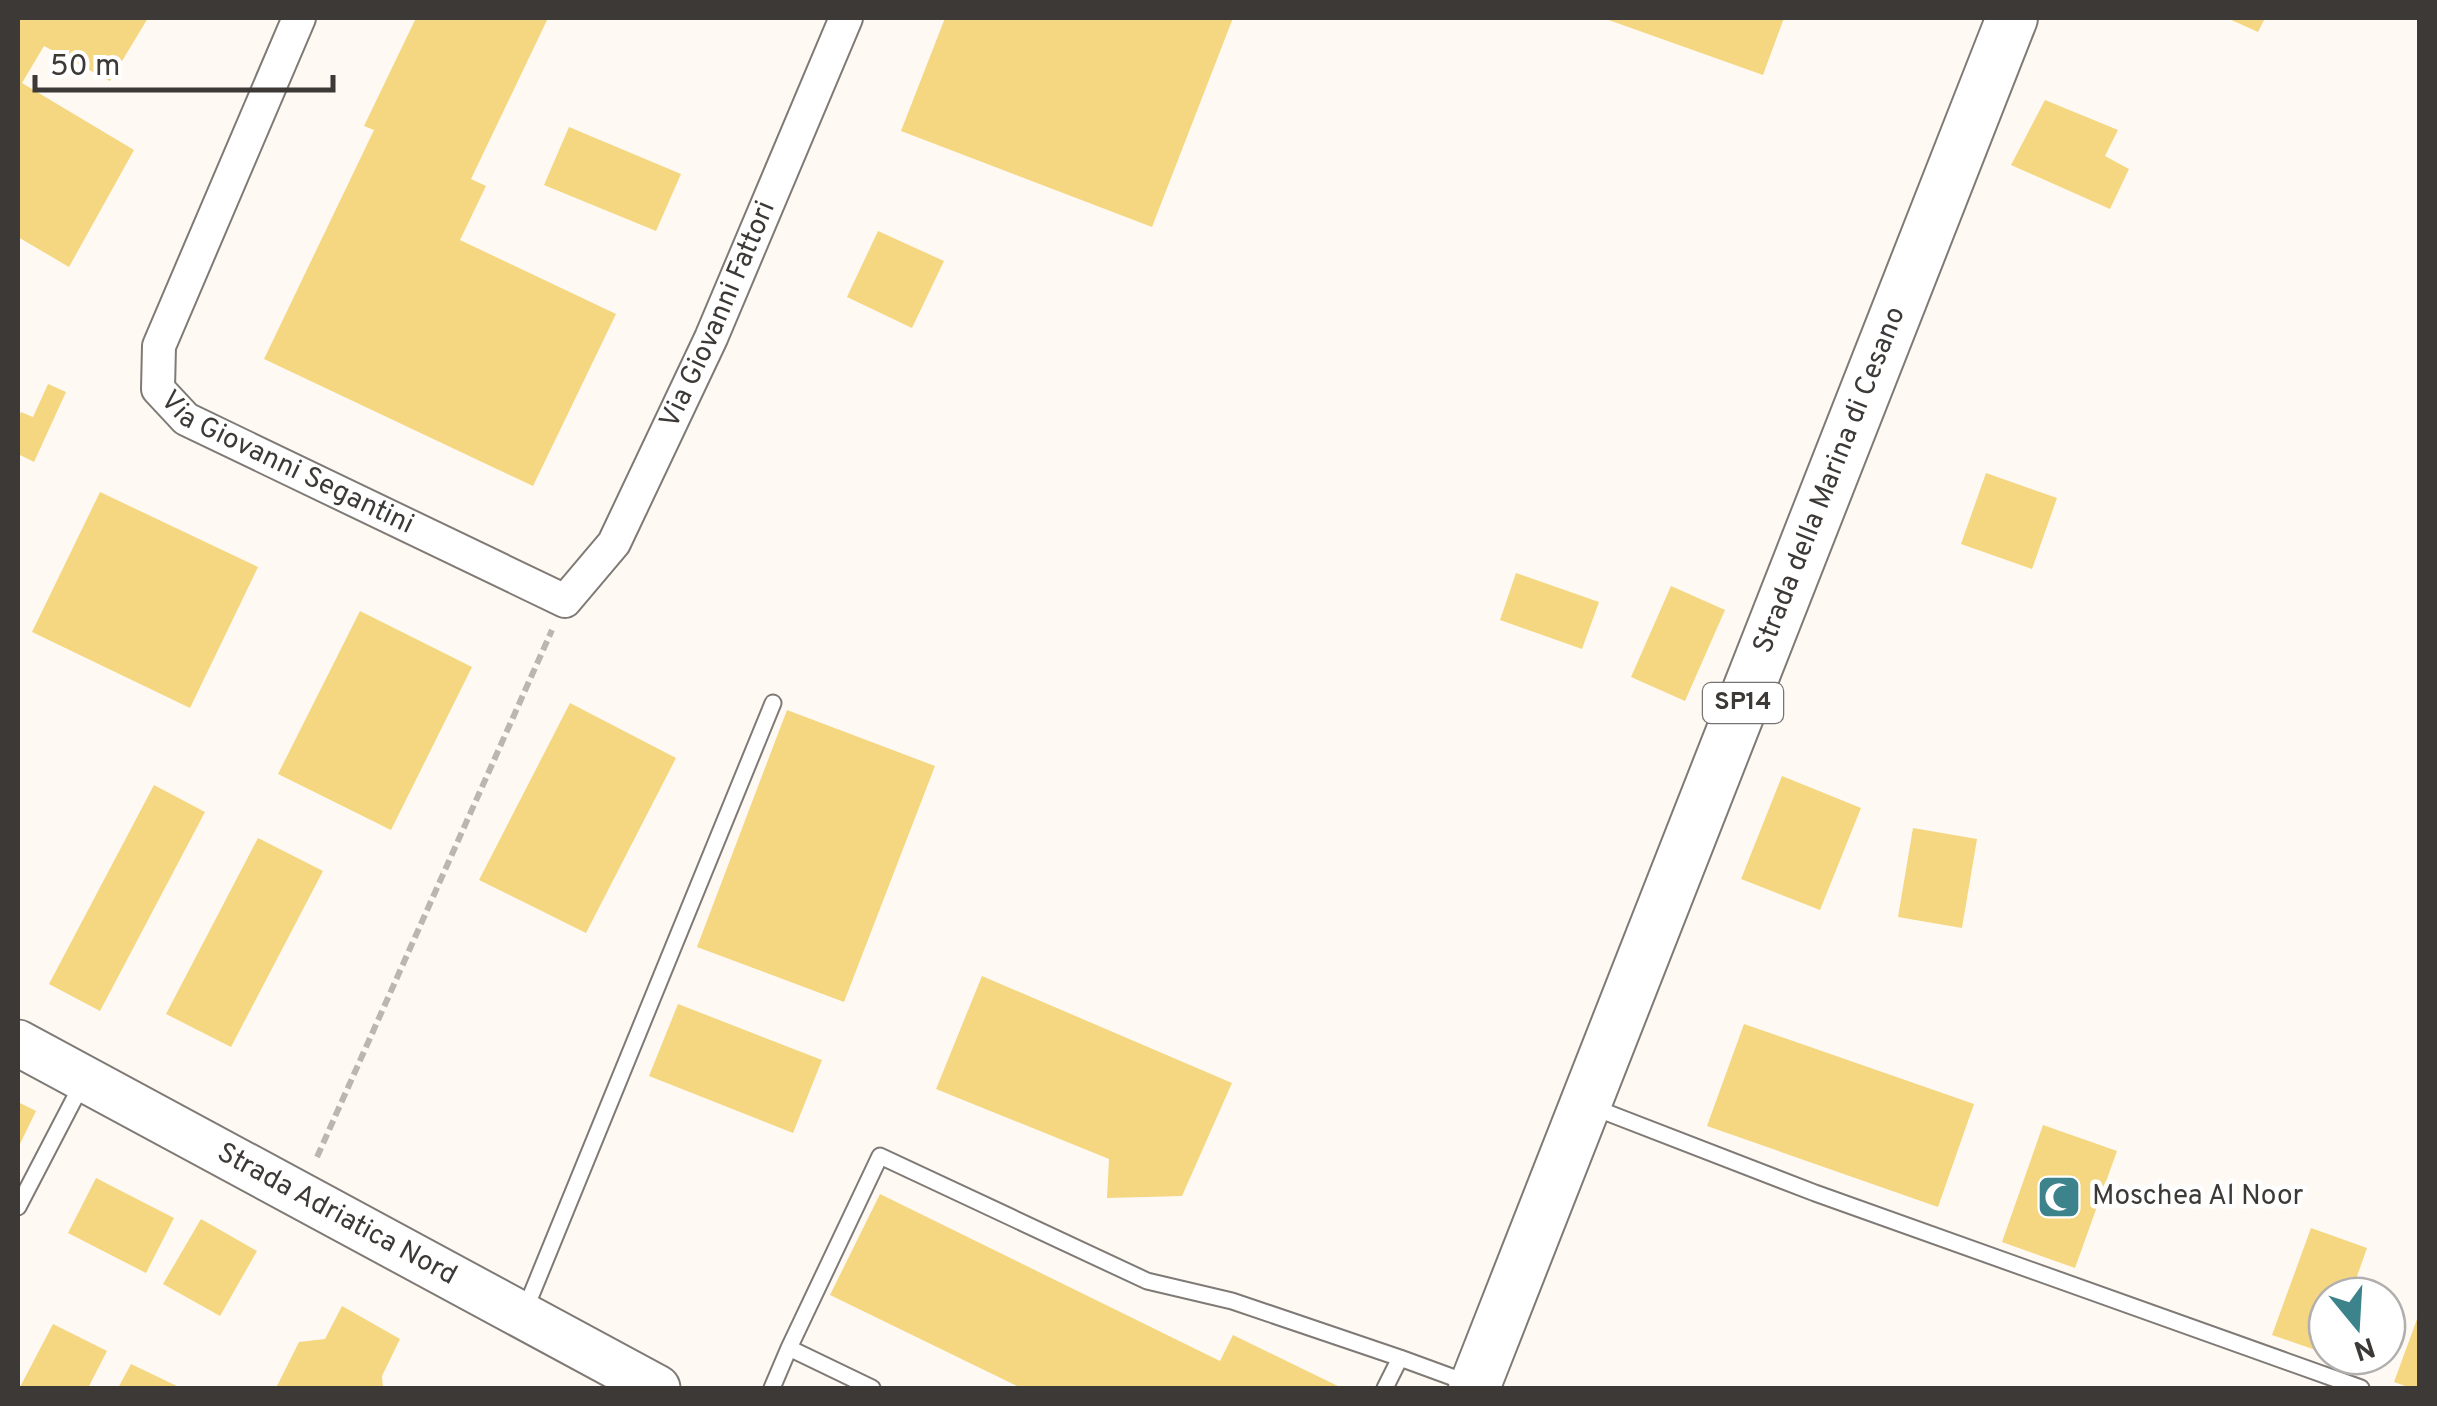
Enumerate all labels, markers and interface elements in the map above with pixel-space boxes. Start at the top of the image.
scale bar [35,30,332,92]
text: 50 m [50,49,120,86]
street label: Via Giovanni Fattori [653,196,785,434]
street label: Strada della Marina di Cesano [1746,302,1915,659]
street label: Via Giovanni Segantini [151,384,419,543]
road number: SP14 [1703,683,1783,723]
street label: Strada Adriatica Nord [210,1136,463,1294]
mosque icon: Moschea Al Noor [2036,1174,2082,1220]
place label: Moschea Al Noor [2092,1179,2303,1215]
north arrow [2307,1276,2407,1376]
text: N [2349,1327,2379,1367]

